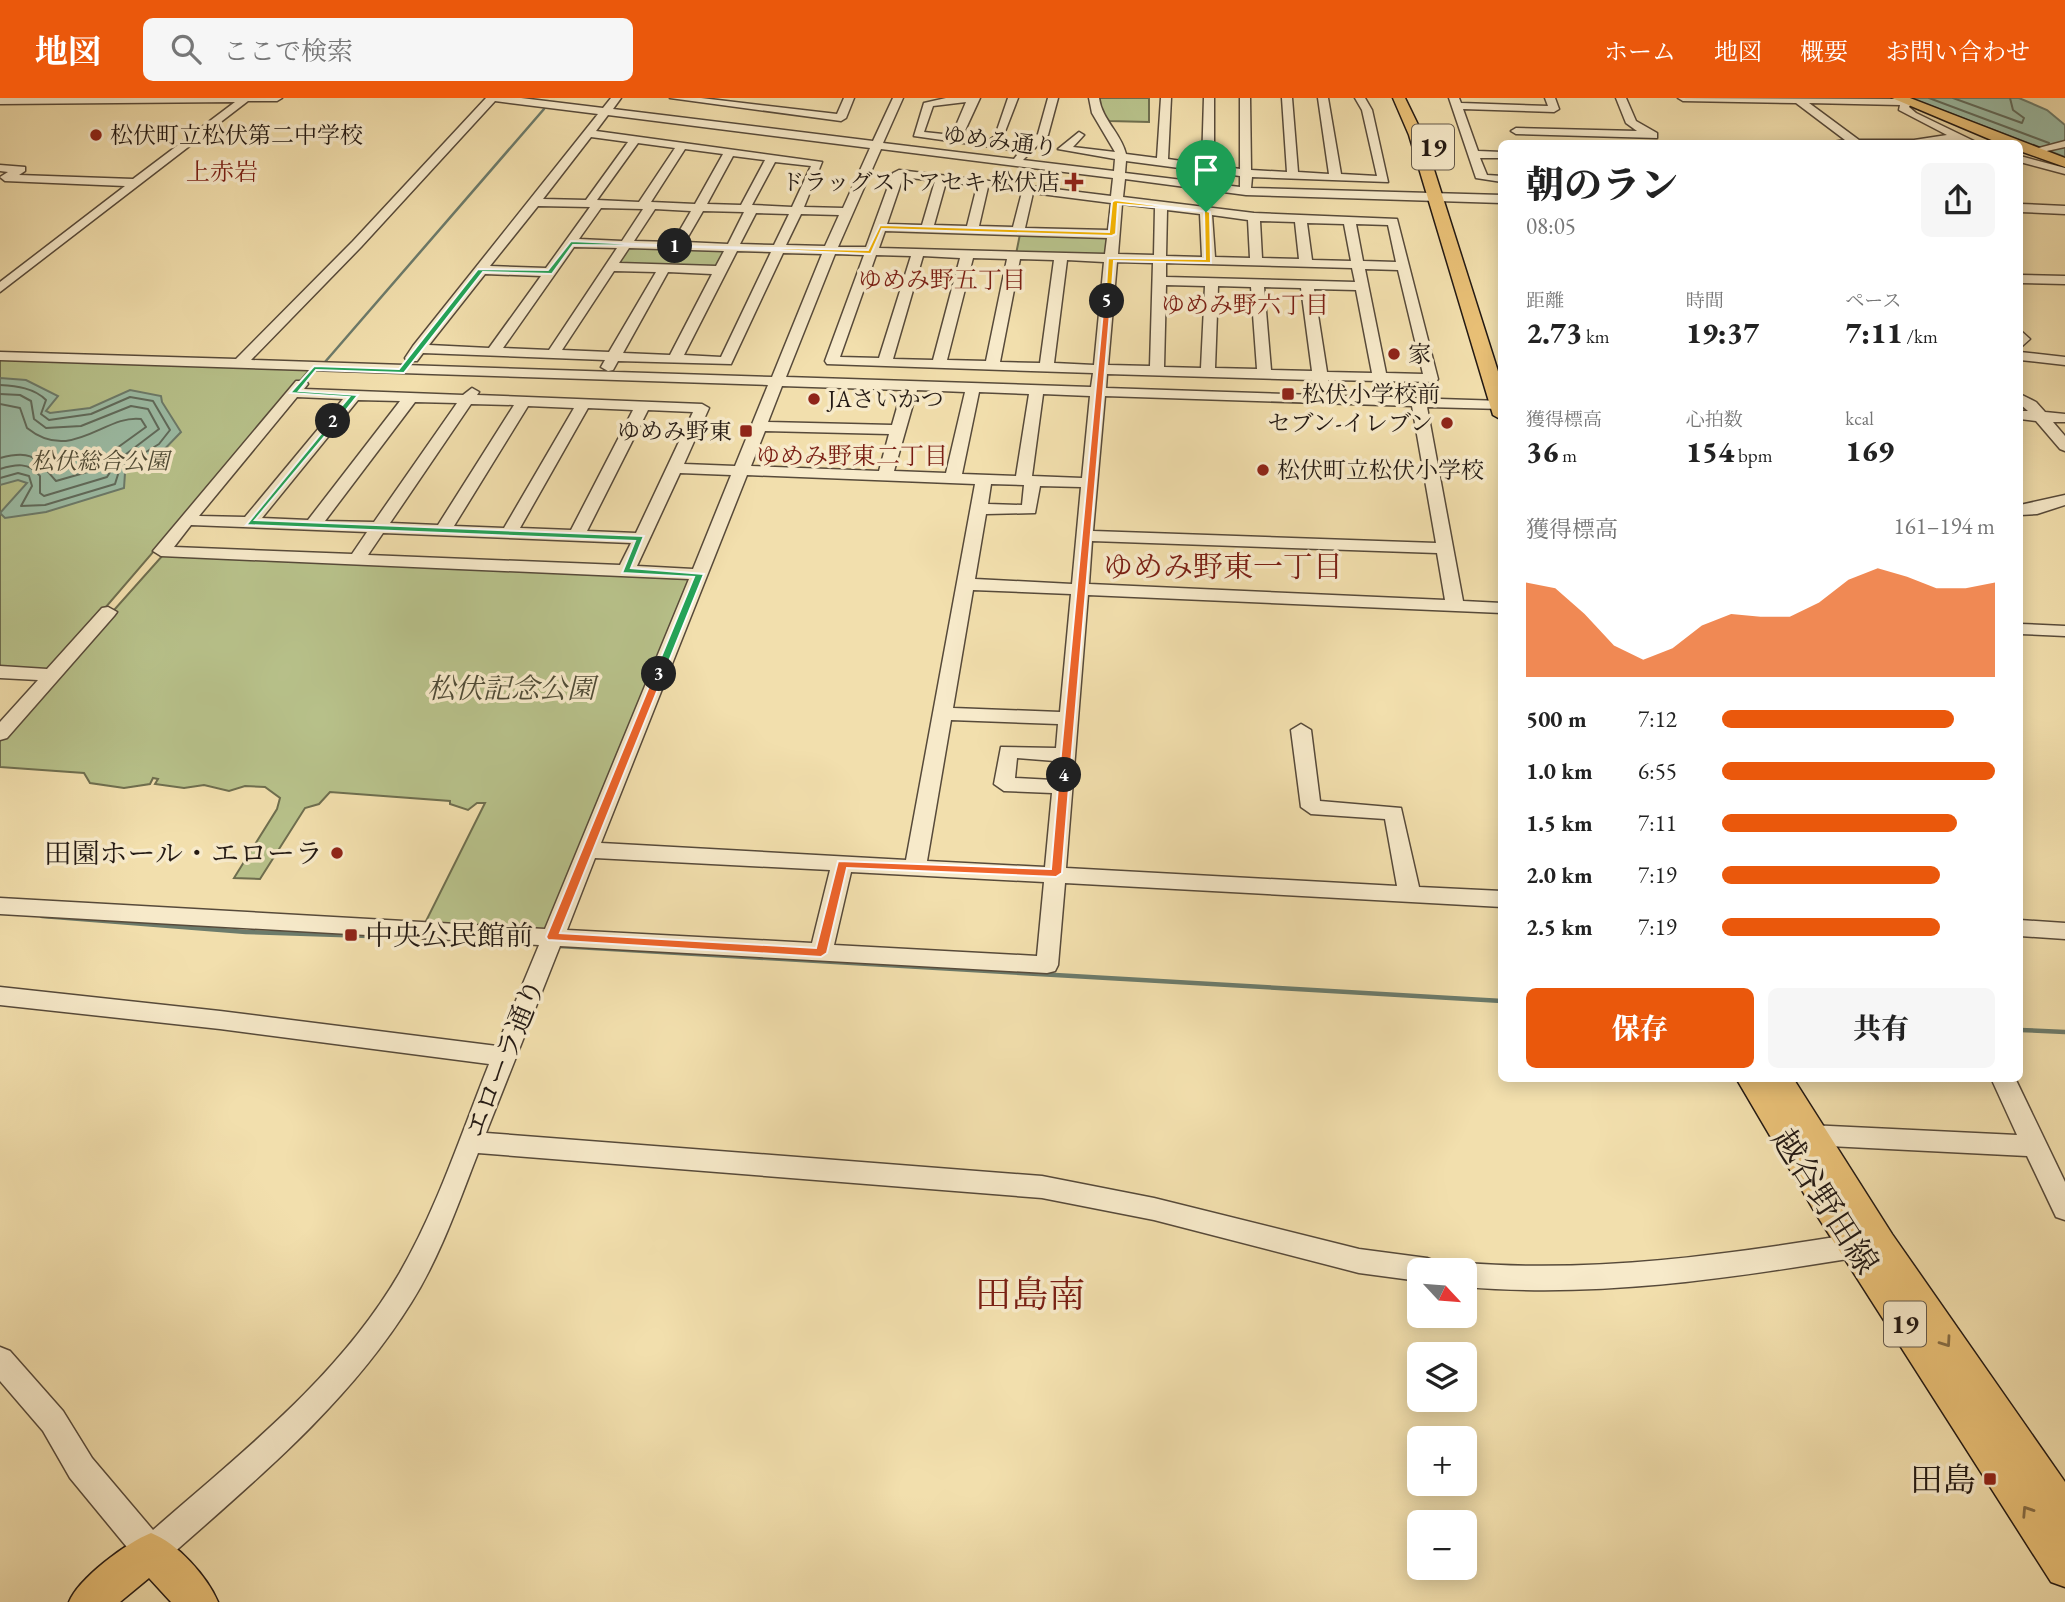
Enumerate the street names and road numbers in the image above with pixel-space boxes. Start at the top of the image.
street label: ゆめみ通り [941,119,1059,163]
road number: 19 [1412,124,1454,170]
street label: エローラ通り [456,973,552,1143]
street label: 越谷野田線 [1763,1120,1889,1282]
road number: 19 [1884,1302,1926,1346]

